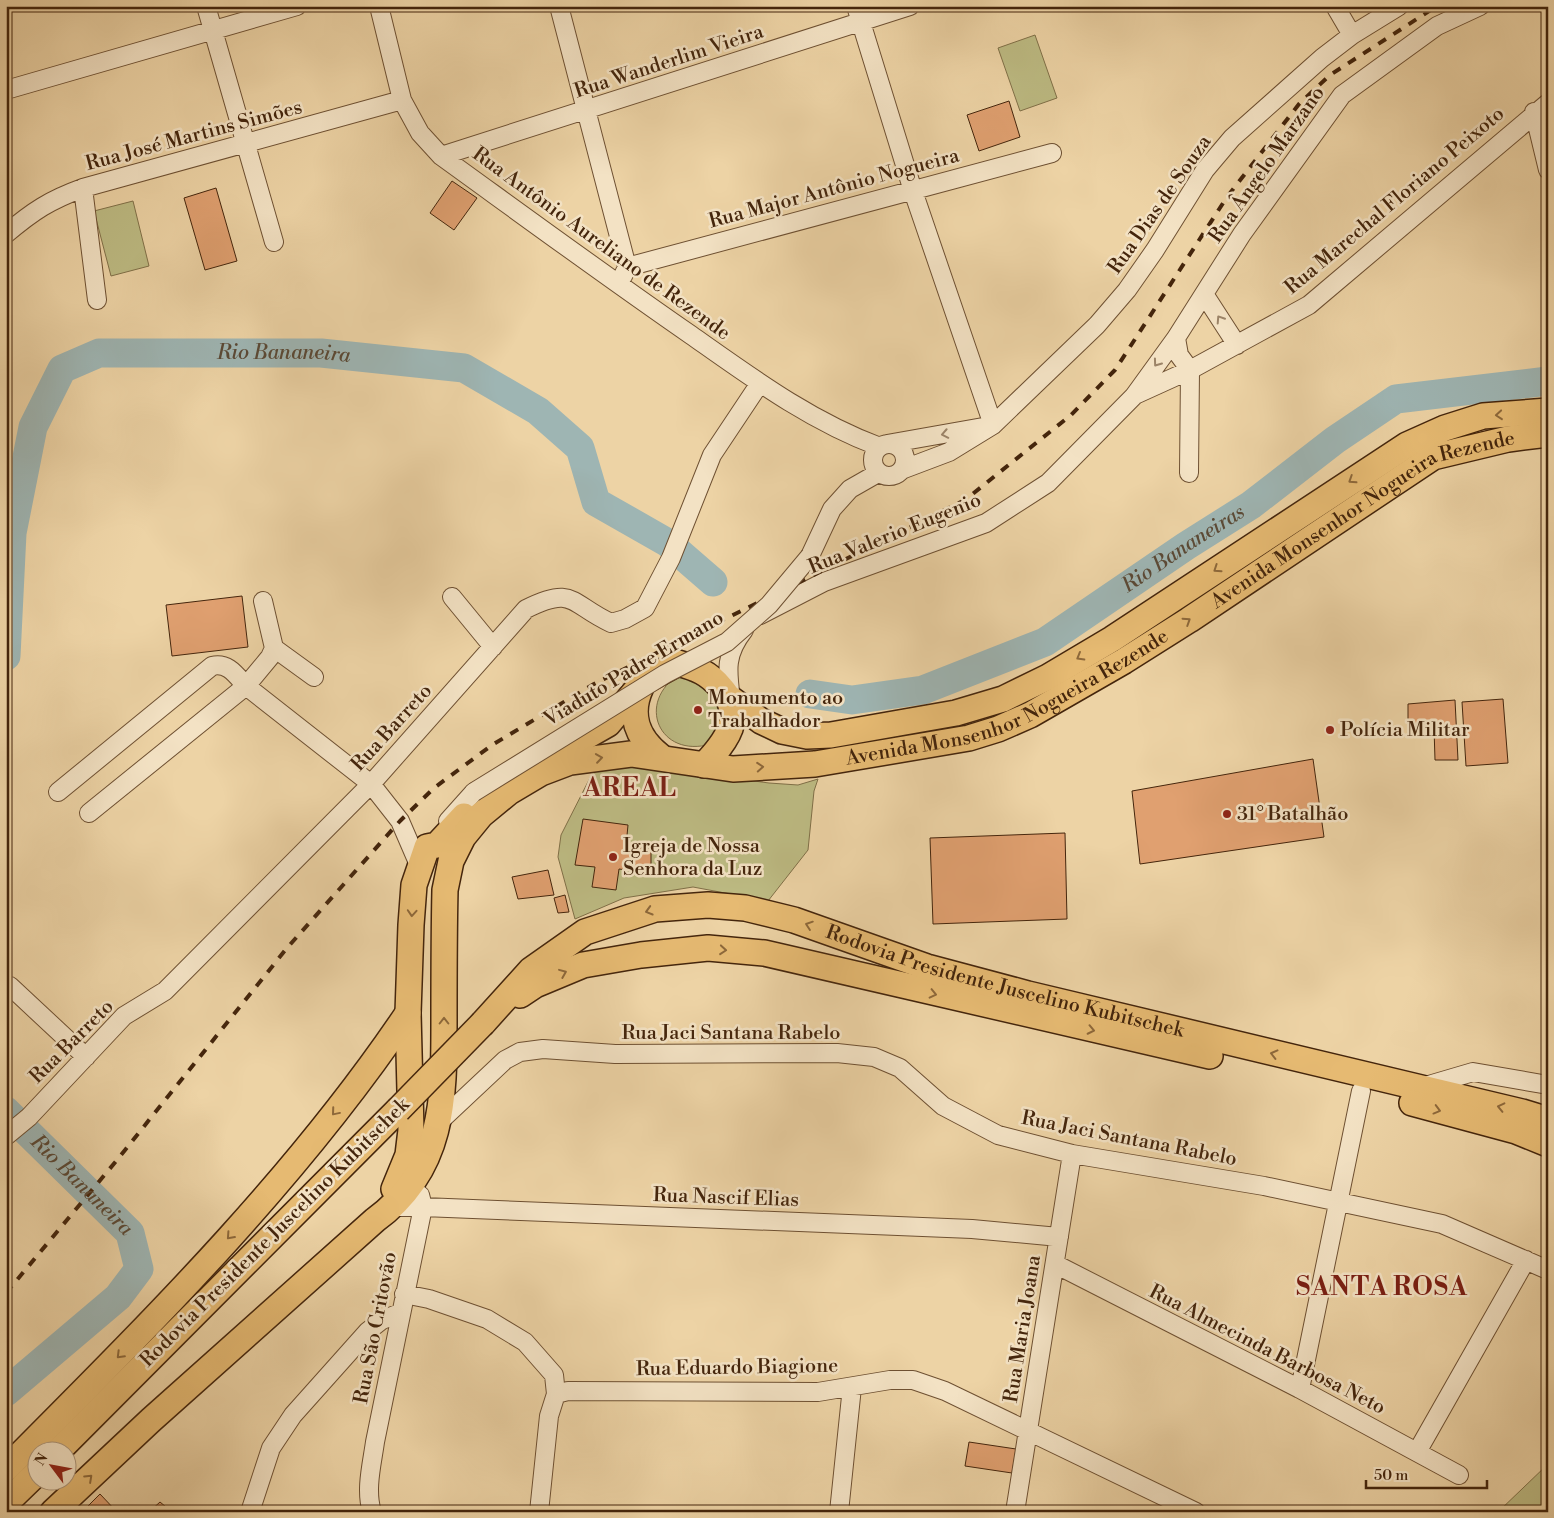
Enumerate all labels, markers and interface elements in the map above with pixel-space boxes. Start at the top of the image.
street label: Rua Wanderlim Vieira [571,19,768,104]
street label: Rua Ângelo Marzano [1203,81,1331,248]
street label: Rua José Martins Simões [83,95,305,177]
street label: Rua Marechal Floriano Peixoto [1280,102,1510,300]
street label: Rua Dias de Souza [1103,130,1218,279]
street label: Rua Antônio Aureliano de Rezende [467,142,735,346]
street label: Rua Major Antônio Nogueira [706,143,963,235]
one-way arrow [1217,316,1227,325]
water label: Rio Bananeira [216,340,352,369]
one-way arrow [1154,357,1163,367]
one-way arrow [1495,409,1503,420]
street label: Avenida Monsenhor Nogueira Rezende [1205,426,1516,615]
one-way arrow [941,428,950,438]
one-way arrow [1349,474,1358,483]
street label: Rua Valerio Eugenio [805,488,985,580]
water label: Rio Bananeiras [1116,499,1250,599]
one-way arrow [1213,563,1222,572]
street label: Viaduto Padre Ermano [539,605,728,733]
one-way arrow [1182,618,1191,627]
street label: Avenida Monsenhor Nogueira Rezende [843,624,1173,771]
one-way arrow [1077,651,1086,661]
street label: Rua Barreto [346,679,438,777]
place label: Monumento ao Trabalhador [708,686,843,734]
marker: Monumento ao Trabalhador [692,704,704,716]
place label: Polícia Militar [1340,718,1470,743]
marker: Polícia Militar [1324,724,1336,736]
one-way arrow [595,753,603,764]
one-way arrow [756,762,764,773]
district label: AREAL [582,773,677,804]
place label: 31° Batalhão [1237,802,1348,827]
marker: 31° Batalhão [1221,808,1233,820]
place label: Igreja de Nossa Senhora da Luz [623,834,762,882]
marker: Igreja de Nossa Senhora da Luz [607,851,619,863]
one-way arrow [645,906,654,916]
one-way arrow [406,909,417,917]
street label: Rodovia Presidente Juscelino Kubitschek [822,920,1188,1044]
one-way arrow [805,921,814,931]
one-way arrow [719,944,727,955]
one-way arrow [558,969,567,980]
one-way arrow [928,988,937,999]
street label: Rua Barreto [25,995,119,1089]
one-way arrow [439,1016,449,1024]
street label: Rua Jaci Santana Rabelo [621,1021,841,1046]
one-way arrow [1087,1024,1096,1035]
one-way arrow [1270,1049,1279,1060]
street label: Rodovia Presidente Juscelino Kubitschek [135,1092,416,1373]
one-way arrow [1496,1102,1505,1113]
one-way arrow [1433,1104,1442,1115]
one-way arrow [333,1106,341,1115]
street label: Rua Jaci Santana Rabelo [1019,1106,1239,1172]
water label: Rio Bananeira [24,1128,139,1242]
street label: Rua Nascif Elias [653,1183,799,1213]
one-way arrow [227,1230,236,1239]
street label: Rua São Critovão [349,1250,403,1406]
street label: Rua Maria Joana [999,1253,1047,1405]
district label: SANTA ROSA [1296,1272,1468,1303]
street label: Rua Almecinda Barbosa Neto [1145,1279,1389,1421]
one-way arrow [117,1349,126,1358]
street label: Rua Eduardo Biagione [636,1354,838,1382]
north arrow [28,1440,78,1490]
text: N [31,1450,52,1469]
scale bar [1366,1458,1488,1490]
text: 50 m [1374,1466,1408,1485]
one-way arrow [83,1475,92,1484]

